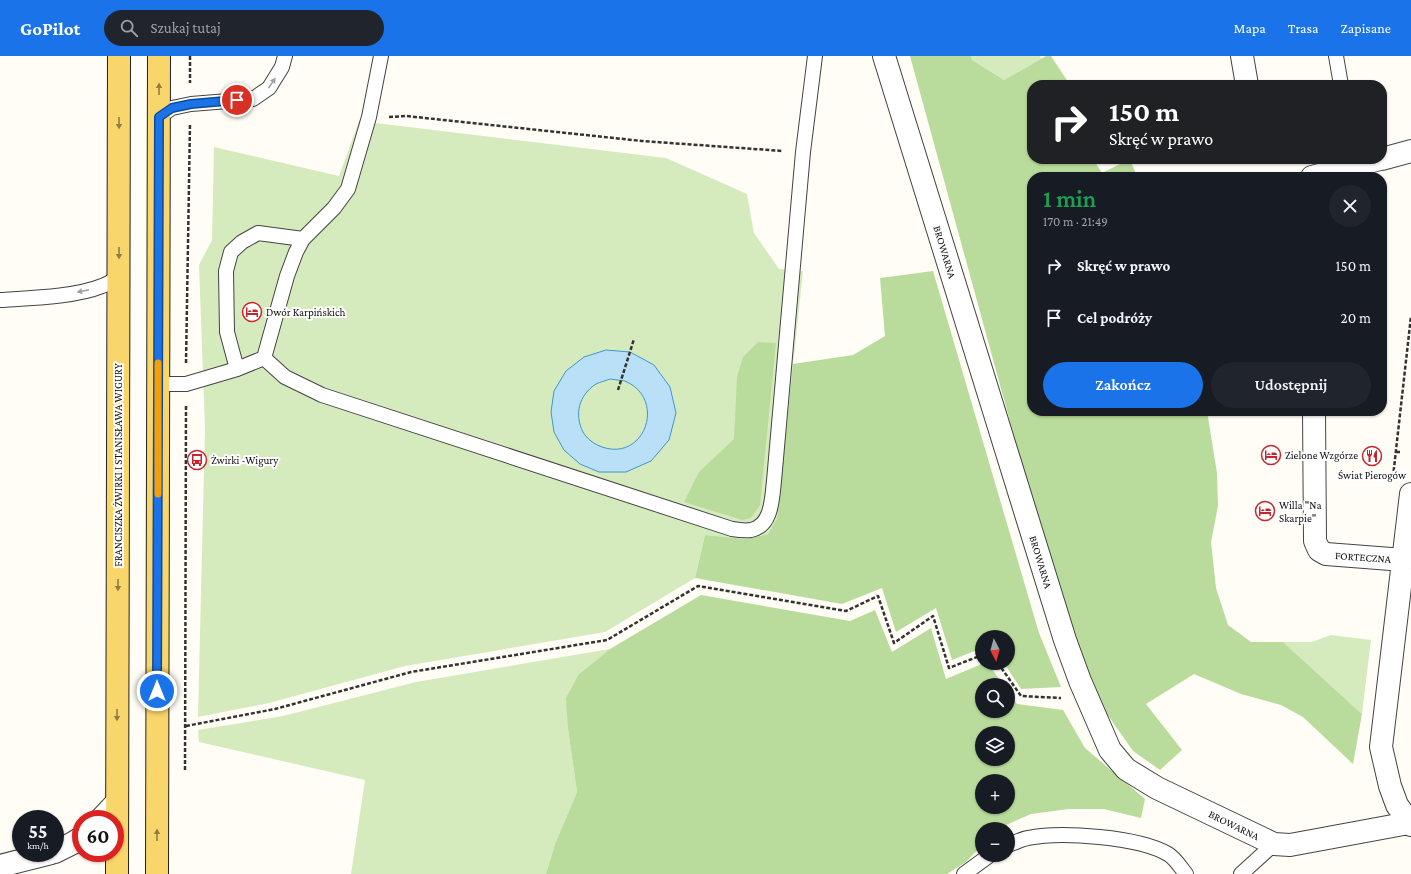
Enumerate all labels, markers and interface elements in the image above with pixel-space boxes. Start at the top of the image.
search box [104,10,384,46]
icon: search [118,17,140,39]
text: GoPilot [20,18,80,39]
text: Szukaj tutaj [150,20,221,36]
text: Mapa [1234,20,1266,36]
text: Trasa [1288,20,1319,36]
text: Zapisane [1341,20,1391,36]
one-way arrow [268,77,276,88]
one-way arrow [156,82,162,95]
pin [220,83,254,117]
icon: arrive [226,89,248,111]
icon: right [1043,96,1095,148]
text: 150 m [1109,96,1179,127]
one-way arrow [116,117,122,130]
text: Skręć w prawo [1109,129,1213,149]
text: 1 min [1043,185,1096,212]
button: close [1329,185,1371,227]
text: 170 m · 21:49 [1043,214,1108,229]
street label: BROWARNA [931,224,959,281]
one-way arrow [116,247,122,260]
icon: right [1043,255,1065,277]
text: Skręć w prawo [1077,258,1170,274]
text: 150 m [1336,258,1371,274]
one-way arrow [77,288,89,294]
hotel icon: Dwór Karpińskich [241,301,263,323]
place label: Dwór Karpińskich [266,306,345,319]
icon: arrive [1043,307,1065,329]
text: Cel podróży [1077,310,1152,326]
text: 20 m [1341,310,1371,326]
button: Zakończ [1043,362,1203,408]
button: Udostępnij [1211,362,1371,408]
street label: FRANCISZKA ŻWIRKI I STANISŁAWA WIGURY [112,363,124,567]
hotel icon: Zielone Wzgórze [1260,444,1282,466]
restaurant icon: Świat Pierogów [1361,445,1383,467]
bus stop icon: Żwirki -Wigury [186,449,208,471]
place label: Zielone Wzgórze [1285,449,1358,462]
place label: Żwirki -Wigury [211,454,279,467]
place label: Świat Pierogów [1338,469,1407,482]
place label: Willa "Na Skarpie" [1279,499,1322,525]
hotel icon: Willa "Na Skarpie" [1254,500,1276,522]
street label: BROWARNA [1027,534,1055,591]
street label: FORTECZNA [1335,549,1392,565]
one-way arrow [115,579,121,592]
north arrow [975,630,1015,670]
map controls [975,630,1015,862]
position arrow [136,670,178,712]
button: search [975,678,1015,718]
one-way arrow [114,709,120,722]
button: layers [975,726,1015,766]
button: + [975,774,1015,814]
street label: BROWARNA [1207,808,1262,843]
speed limit sign: 60 [72,810,124,862]
text: 55 [28,820,48,842]
button: − [975,822,1015,862]
one-way arrow [154,828,160,841]
text: km/h [27,840,49,851]

